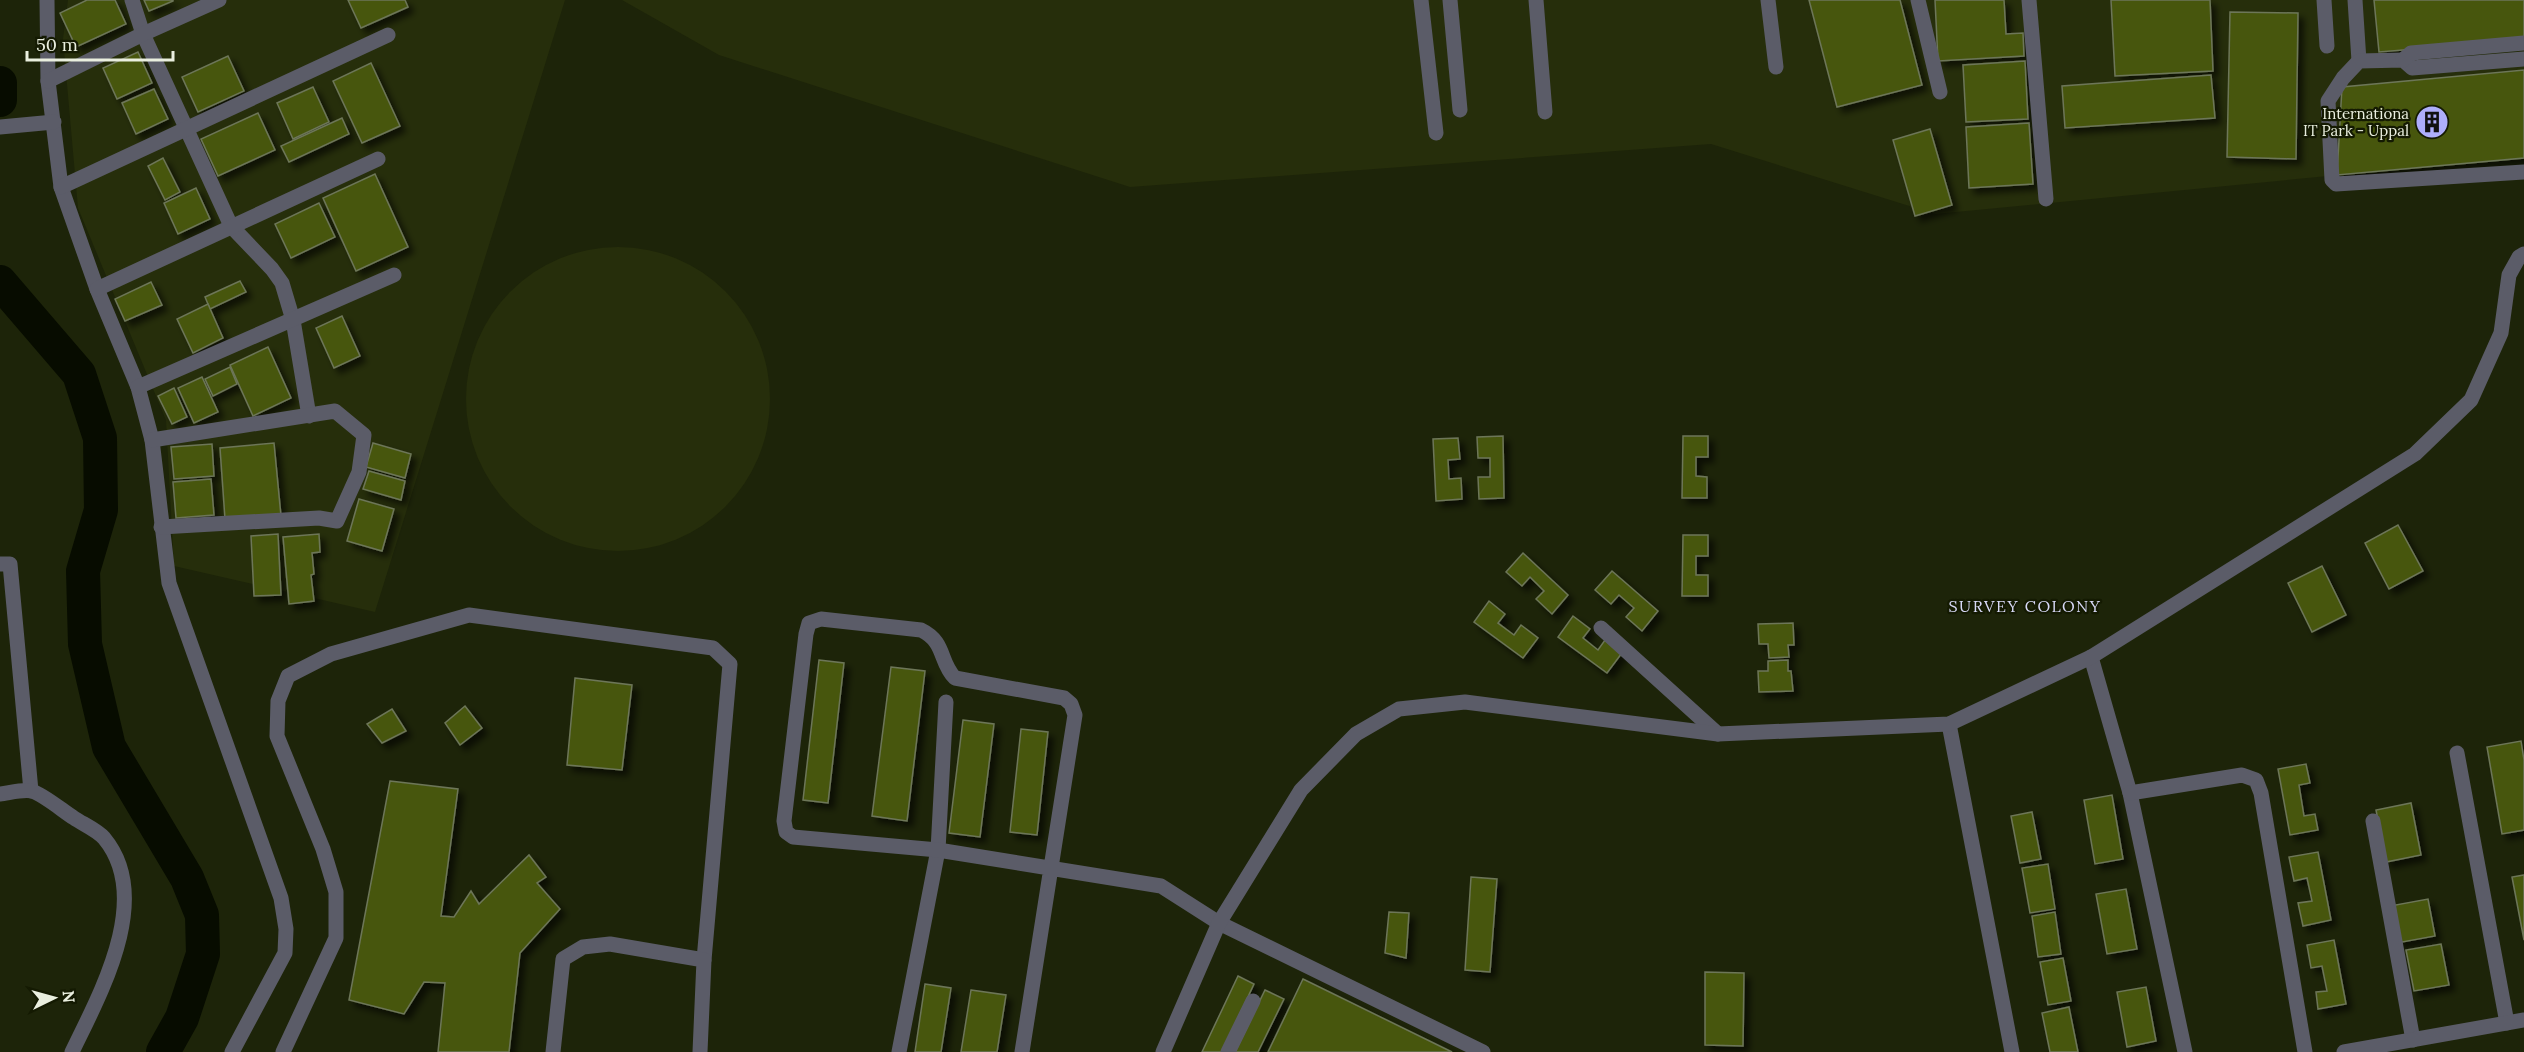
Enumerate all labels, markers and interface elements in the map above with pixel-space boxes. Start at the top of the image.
scale bar [27,24,172,62]
text: 50 m [36,33,78,56]
place label: Internationa IT Park - Uppal [2303,104,2409,140]
building icon: Internationa IT Park - Uppal [2414,104,2450,140]
district label: SURVEY COLONY [1949,596,2101,616]
north arrow [24,968,84,1028]
text: N [58,990,79,1004]

